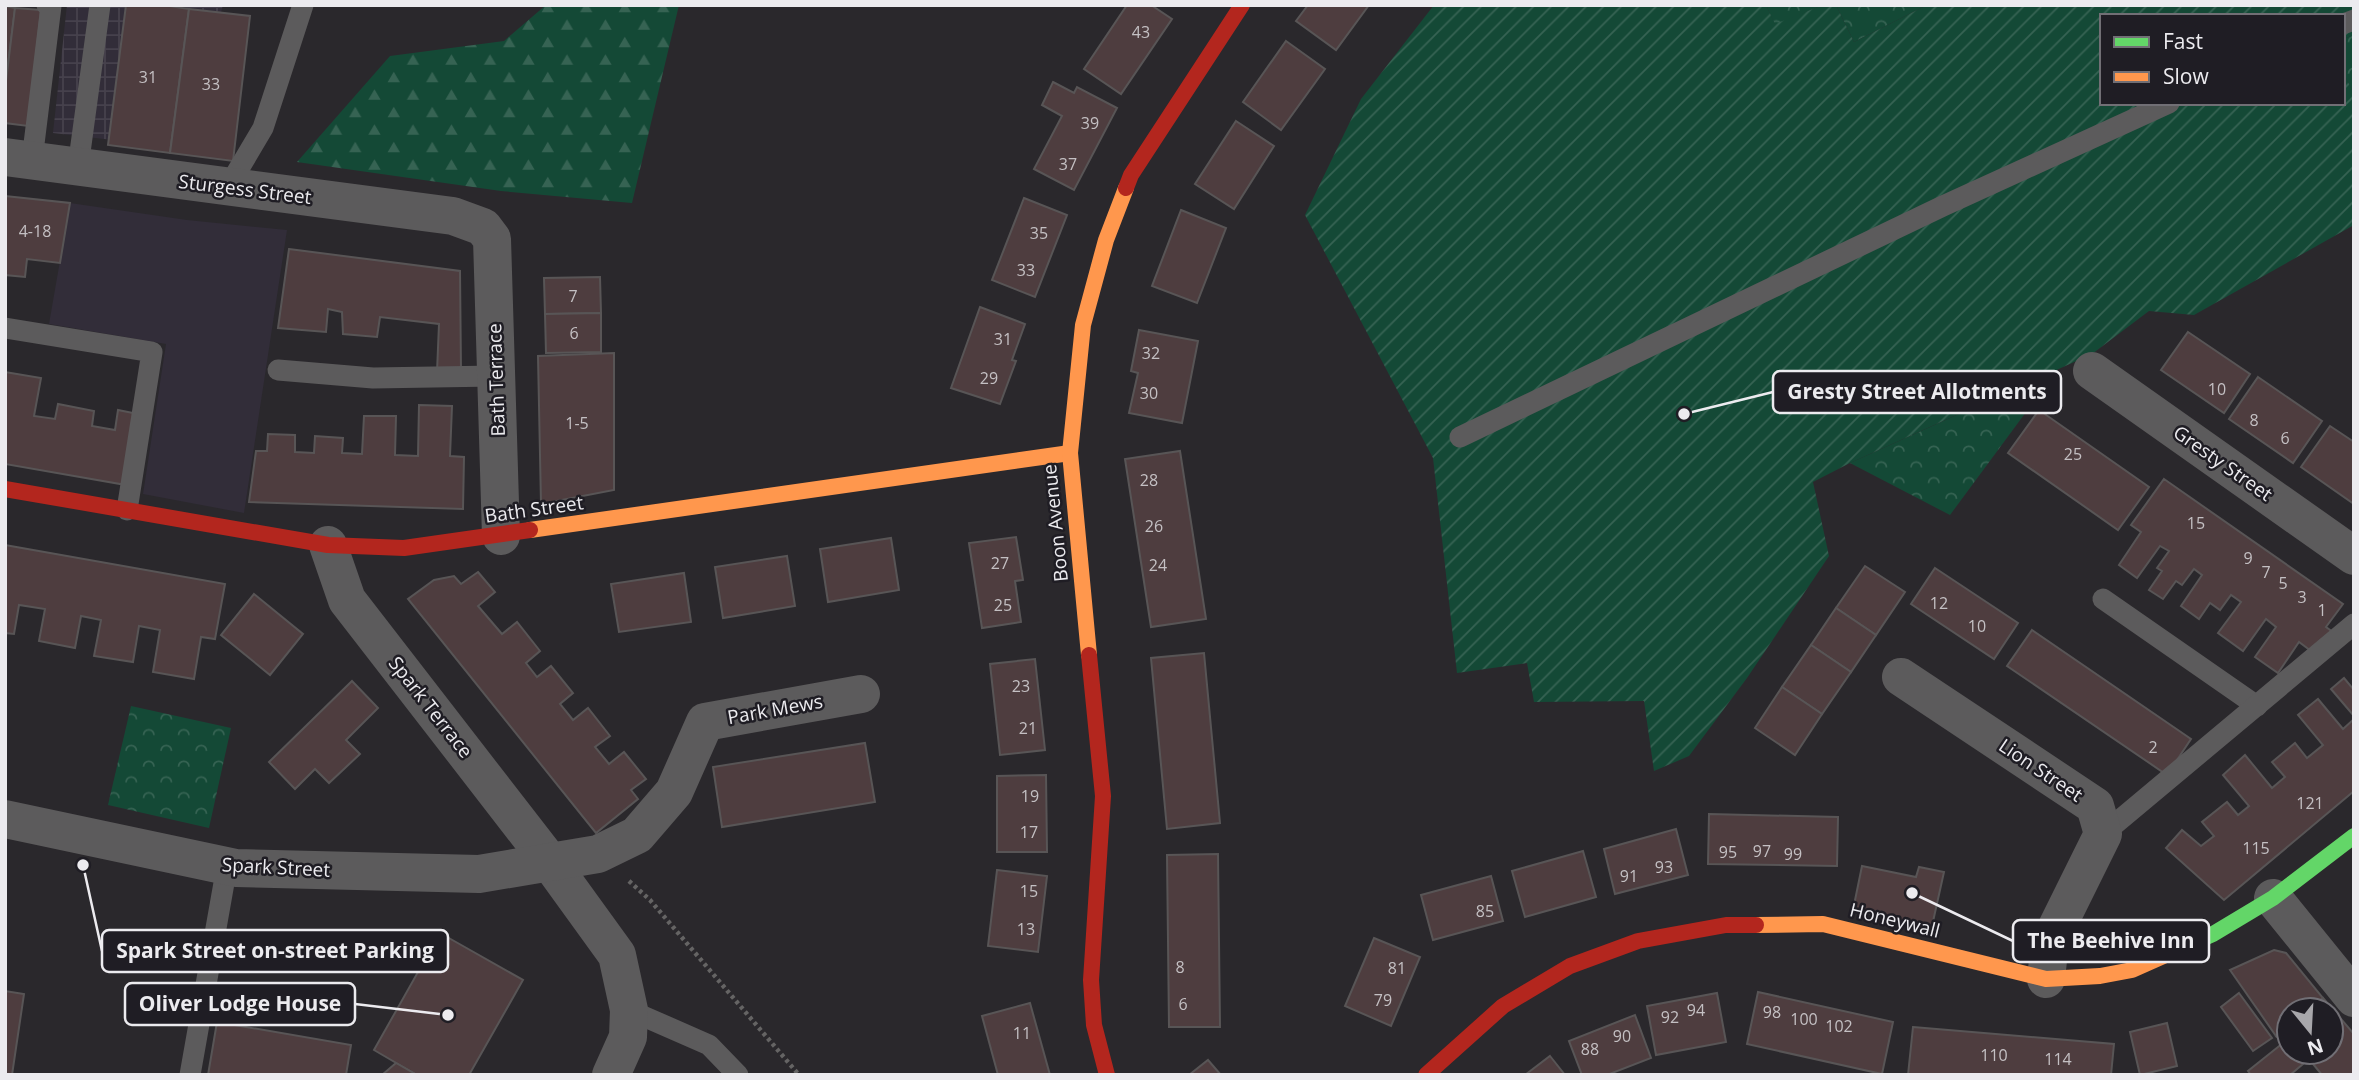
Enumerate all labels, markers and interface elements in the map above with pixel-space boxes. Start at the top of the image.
legend [2100,14,2345,105]
house number: 43 [1132,21,1150,43]
text: Fast [2163,27,2203,55]
text: Slow [2163,62,2209,90]
house number: 31 [139,66,157,88]
house number: 33 [202,73,220,95]
house number: 39 [1081,112,1099,134]
house number: 37 [1059,153,1077,175]
street label: Sturgess Street [177,168,313,210]
house number: 4-18 [19,220,51,242]
house number: 35 [1030,222,1048,244]
house number: 33 [1017,259,1035,281]
house number: 7 [568,285,578,307]
house number: 6 [569,322,579,344]
street label: Bath Terrace [481,323,511,437]
house number: 31 [994,328,1012,350]
house number: 32 [1142,342,1160,364]
house number: 29 [980,367,998,389]
callout: Gresty Street Allotments [1773,371,2061,413]
text: Gresty Street Allotments [1787,377,2047,405]
house number: 10 [2208,378,2226,400]
house number: 30 [1140,382,1158,404]
house number: 8 [2249,409,2259,431]
house number: 1-5 [565,412,589,434]
street label: Gresty Street [2168,419,2278,507]
house number: 6 [2280,427,2290,449]
house number: 25 [2064,443,2082,465]
street label: Boon Avenue [1036,463,1074,583]
house number: 28 [1140,469,1158,491]
street label: Bath Street [483,489,585,529]
house number: 15 [2187,512,2205,534]
house number: 26 [1145,515,1163,537]
house number: 9 [2243,547,2253,569]
house number: 27 [991,552,1009,574]
house number: 24 [1149,554,1167,576]
house number: 7 [2261,561,2271,583]
house number: 5 [2278,572,2288,594]
house number: 3 [2297,586,2307,608]
house number: 12 [1930,592,1948,614]
house number: 25 [994,594,1012,616]
house number: 1 [2317,599,2327,621]
house number: 10 [1968,615,1986,637]
street label: Spark Terrace [383,651,479,763]
house number: 23 [1012,675,1030,697]
street label: Park Mews [725,688,825,730]
house number: 21 [1019,717,1037,739]
street label: Lion Street [1994,732,2088,808]
house number: 2 [2148,736,2158,758]
house number: 19 [1021,785,1039,807]
house number: 121 [2296,792,2324,814]
house number: 17 [1020,821,1038,843]
house number: 115 [2242,837,2270,859]
house number: 97 [1753,840,1771,862]
house number: 95 [1719,841,1737,863]
house number: 99 [1784,843,1802,865]
street label: Spark Street [221,851,331,883]
house number: 93 [1655,856,1673,878]
house number: 91 [1620,865,1638,887]
house number: 15 [1020,880,1038,902]
street label: Honeywall [1847,896,1943,944]
house number: 85 [1476,900,1494,922]
house number: 13 [1017,918,1035,940]
callout: The Beehive Inn [2013,920,2209,962]
text: The Beehive Inn [2027,926,2195,954]
callout: Spark Street on-street Parking [102,930,448,972]
text: Spark Street on-street Parking [116,936,434,964]
house number: 8 [1175,956,1185,978]
house number: 81 [1388,957,1406,979]
callout: Oliver Lodge House [125,983,355,1025]
text: Oliver Lodge House [139,989,341,1017]
house number: 79 [1374,989,1392,1011]
house number: 6 [1178,993,1188,1015]
north arrow [2275,996,2345,1066]
house number: 94 [1687,999,1705,1021]
house number: 98 [1763,1001,1781,1023]
house number: 92 [1661,1006,1679,1028]
house number: 100 [1790,1008,1818,1030]
house number: 102 [1825,1015,1853,1037]
house number: 11 [1013,1022,1031,1044]
house number: 90 [1613,1025,1631,1047]
text: N [2304,1032,2327,1062]
house number: 88 [1581,1038,1599,1060]
house number: 110 [1980,1044,2008,1066]
house number: 114 [2044,1048,2072,1070]

